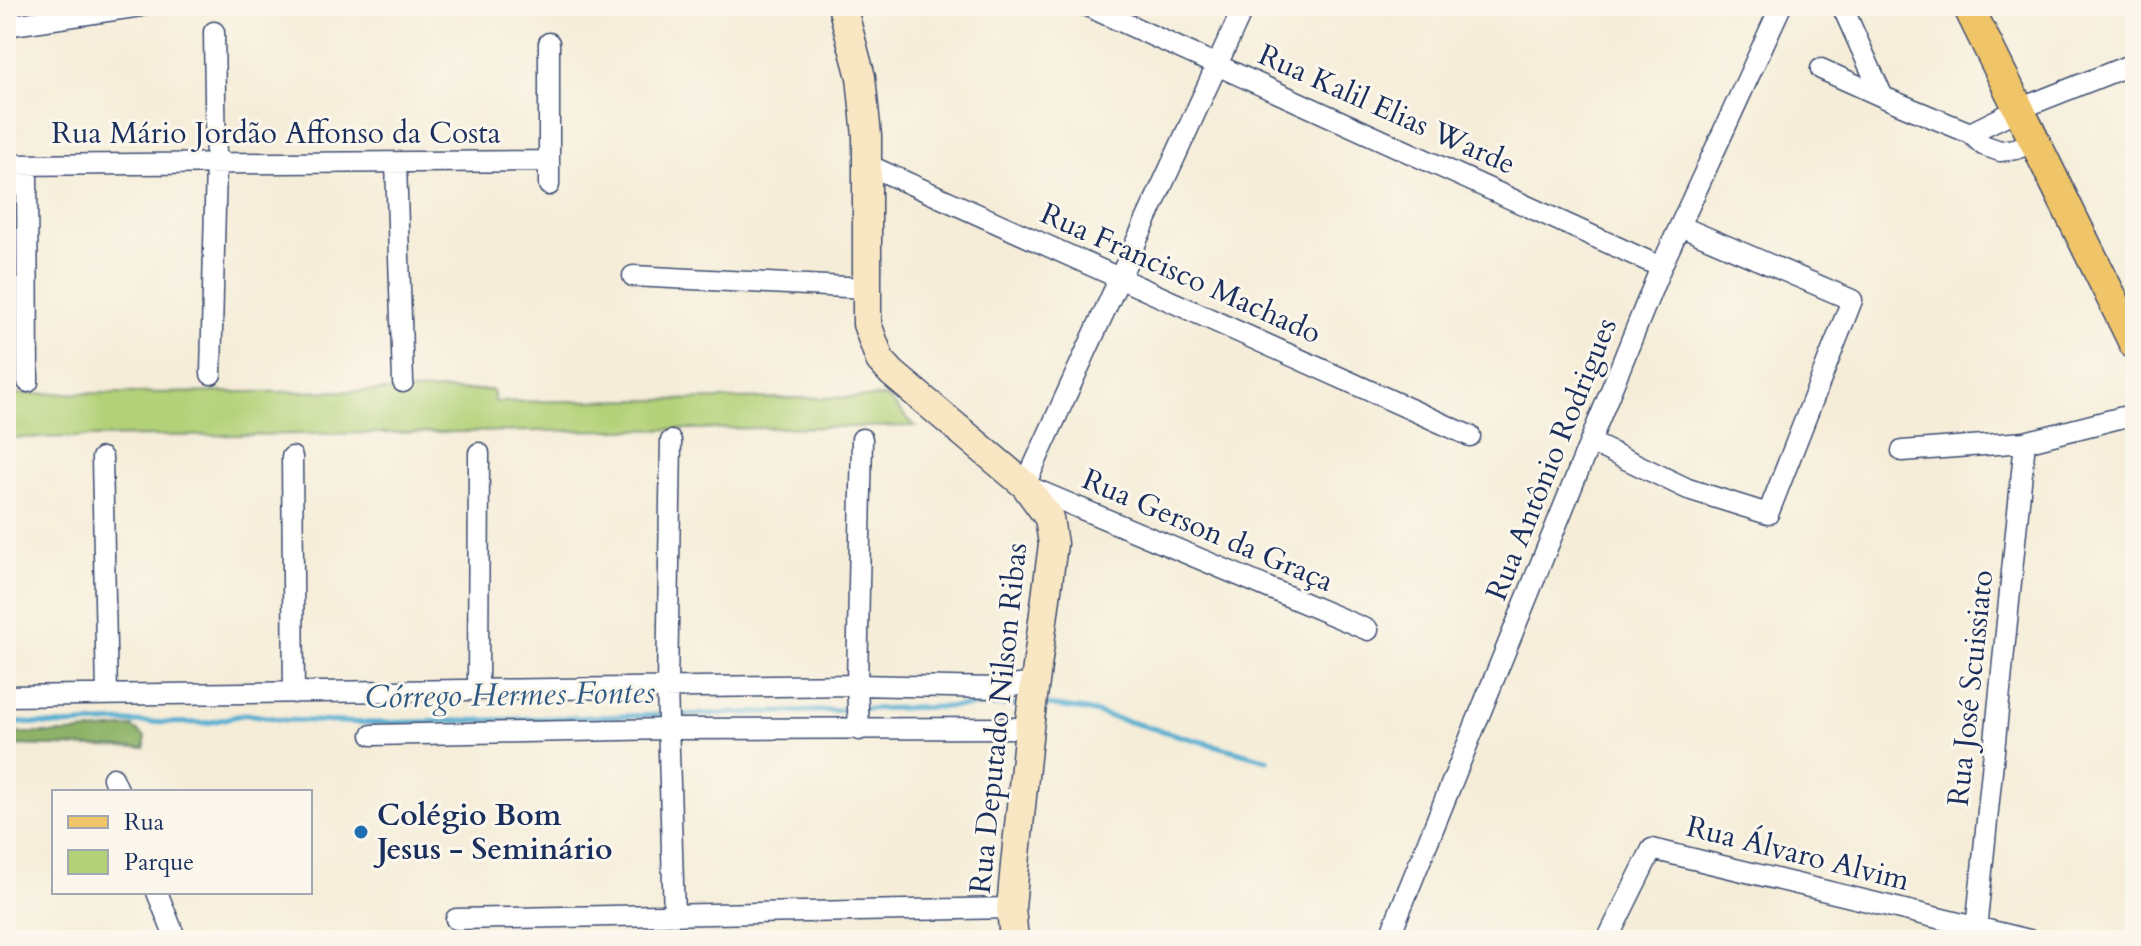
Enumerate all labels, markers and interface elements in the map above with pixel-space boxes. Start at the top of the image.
street label: Rua Kalil Elias Warde [1252,34,1522,185]
street label: Rua Mário Jordão Affonso da Costa [51,113,501,154]
street label: Rua Francisco Machado [1034,193,1328,354]
street label: Rua Antônio Rodrigues [1476,312,1627,607]
street label: Rua Gerson da Graça [1076,459,1340,602]
street label: Rua Deputado Nilson Ribas [960,541,1037,896]
street label: Rua José Scuissiato [1938,568,2003,808]
water label: Córrego Hermes Fontes [365,670,656,720]
legend [52,790,312,894]
place label: Colégio Bom Jesus - Seminário [373,795,613,870]
text: Rua [124,806,165,839]
street label: Rua Álvaro Alvim [1682,806,1914,901]
marker: Colégio Bom Jesus - Seminário [352,823,370,841]
text: Parque [124,846,194,879]

